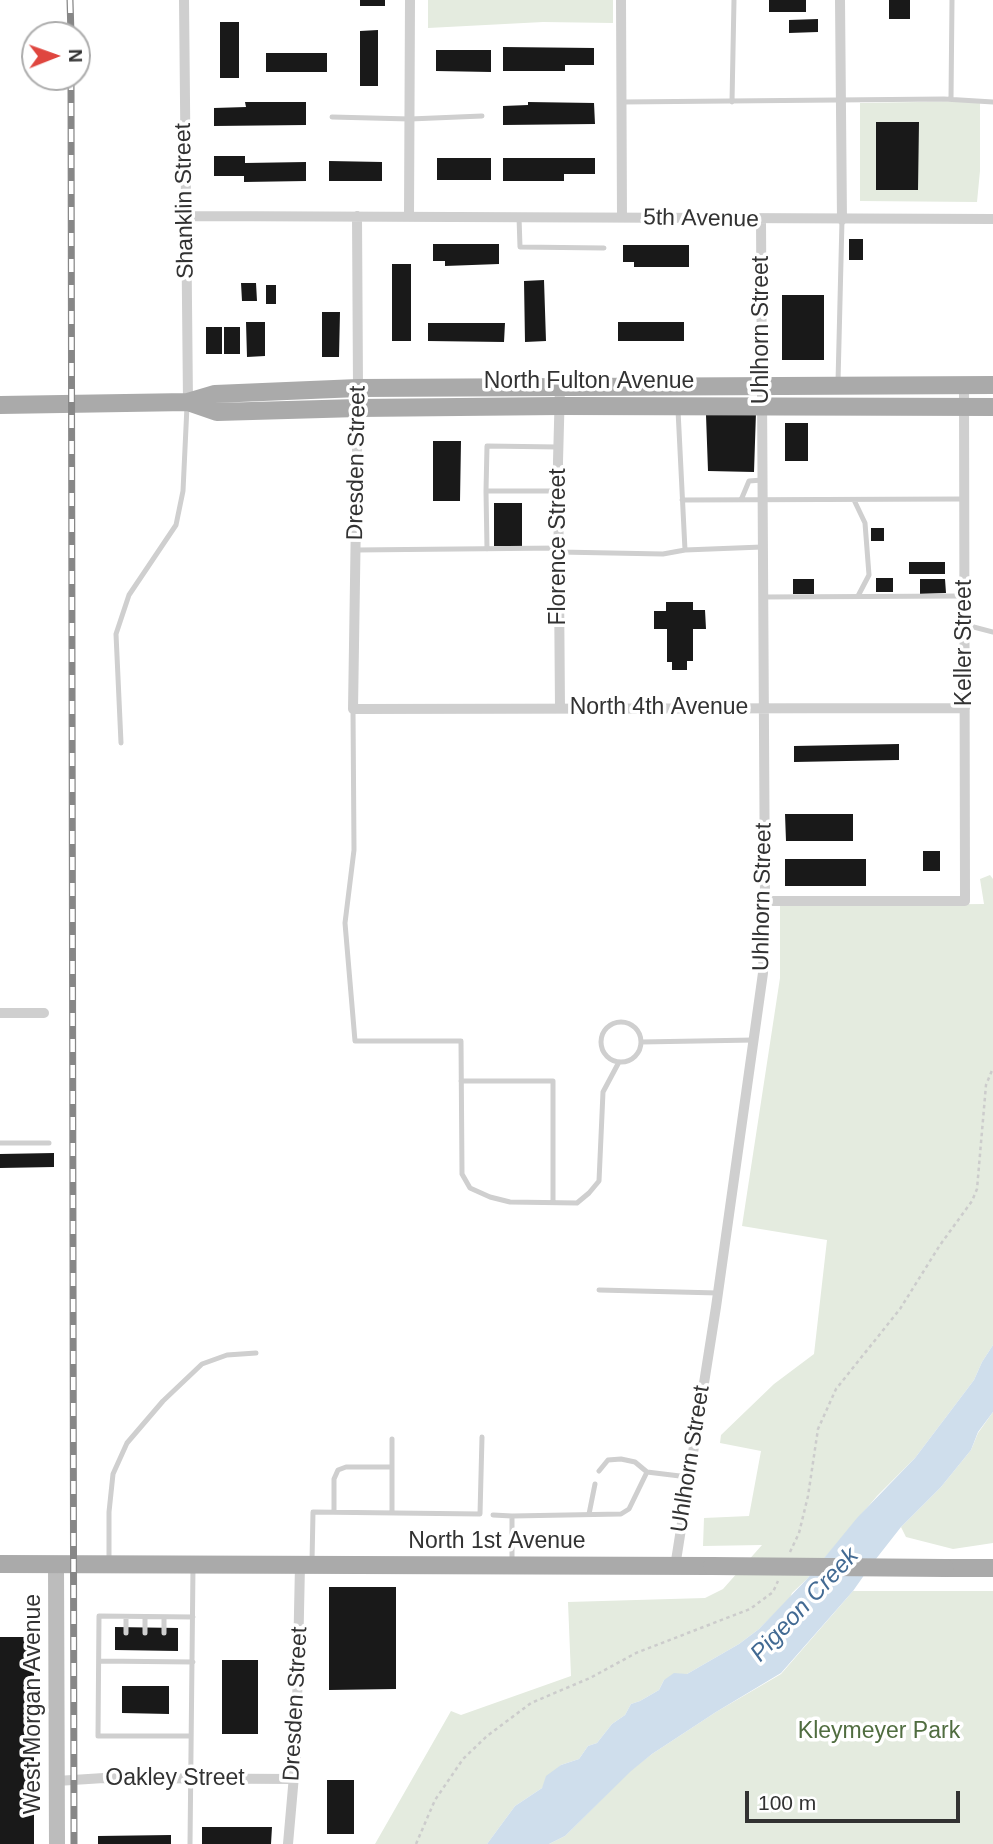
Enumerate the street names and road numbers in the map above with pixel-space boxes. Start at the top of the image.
street label: Shanklin Street [170,123,200,279]
street label: 5th Avenue [643,204,759,234]
street label: Uhlhorn Street [748,256,776,404]
street label: North Fulton Avenue [484,368,694,396]
street label: Dresden Street [342,385,372,541]
street label: Florence Street [545,468,573,626]
street label: Keller Street [951,580,979,706]
street label: North 4th Avenue [570,694,748,722]
street label: Uhlhorn Street [748,823,778,971]
street label: Uhlhorn Street [666,1384,716,1534]
street label: North 1st Avenue [408,1528,586,1556]
street label: West Morgan Avenue [20,1594,48,1814]
street label: Dresden Street [278,1626,314,1782]
street label: Oakley Street [105,1765,245,1793]

